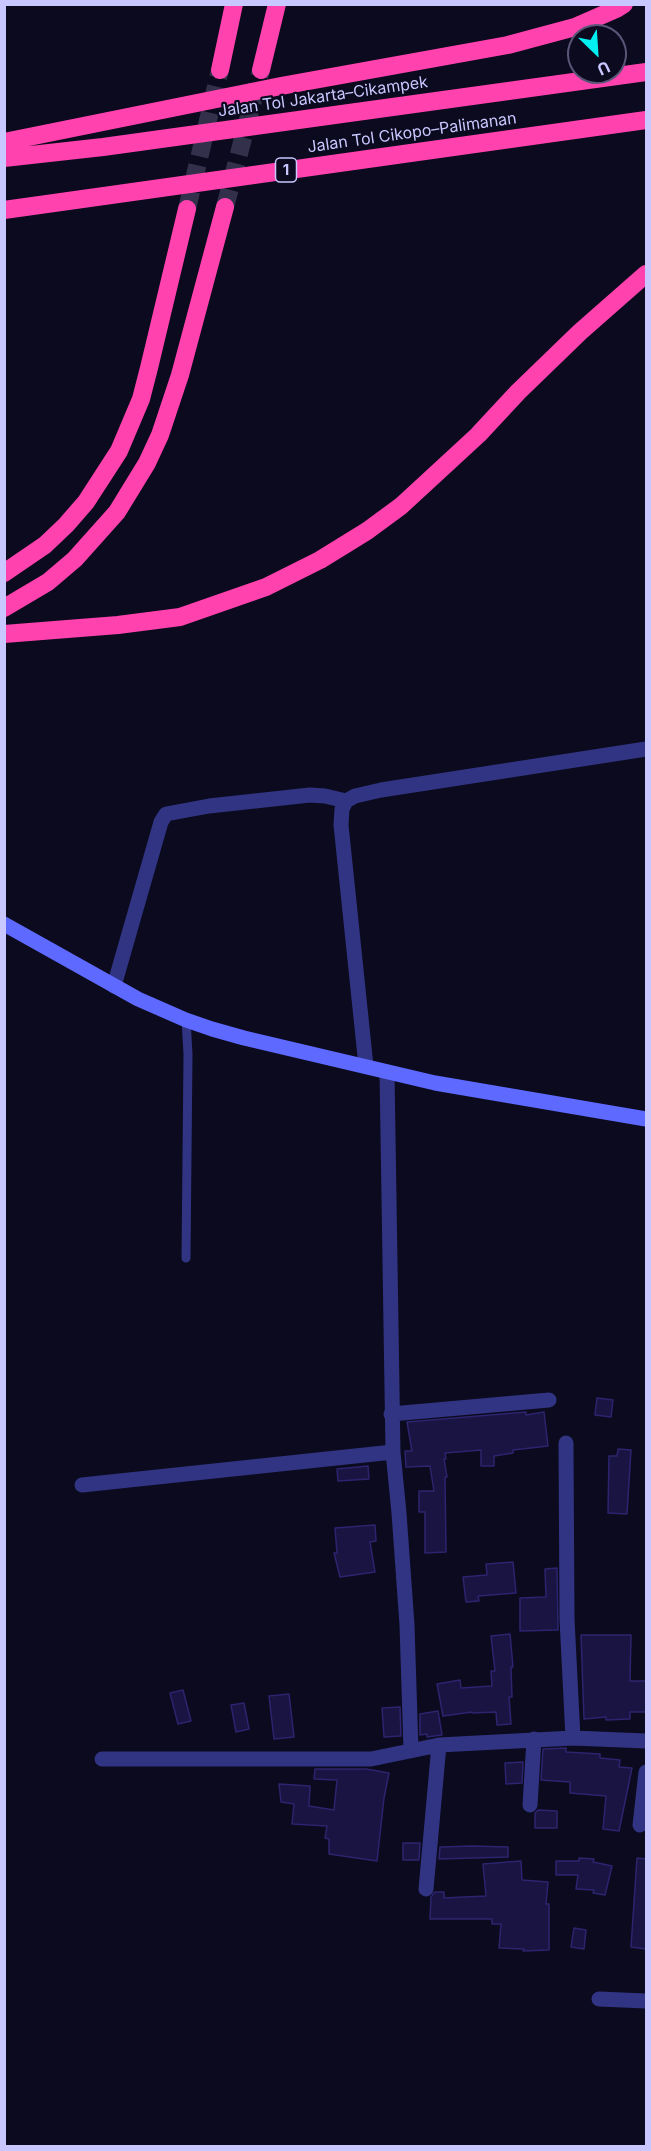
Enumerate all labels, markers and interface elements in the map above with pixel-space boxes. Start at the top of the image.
north arrow [567,24,627,84]
text: U [594,57,613,80]
street label: Jalan Tol Jakarta–Cikampek [217,73,429,121]
street label: Jalan Tol Cikopo–Palimanan [306,109,518,157]
road number: 1 [276,158,296,182]

